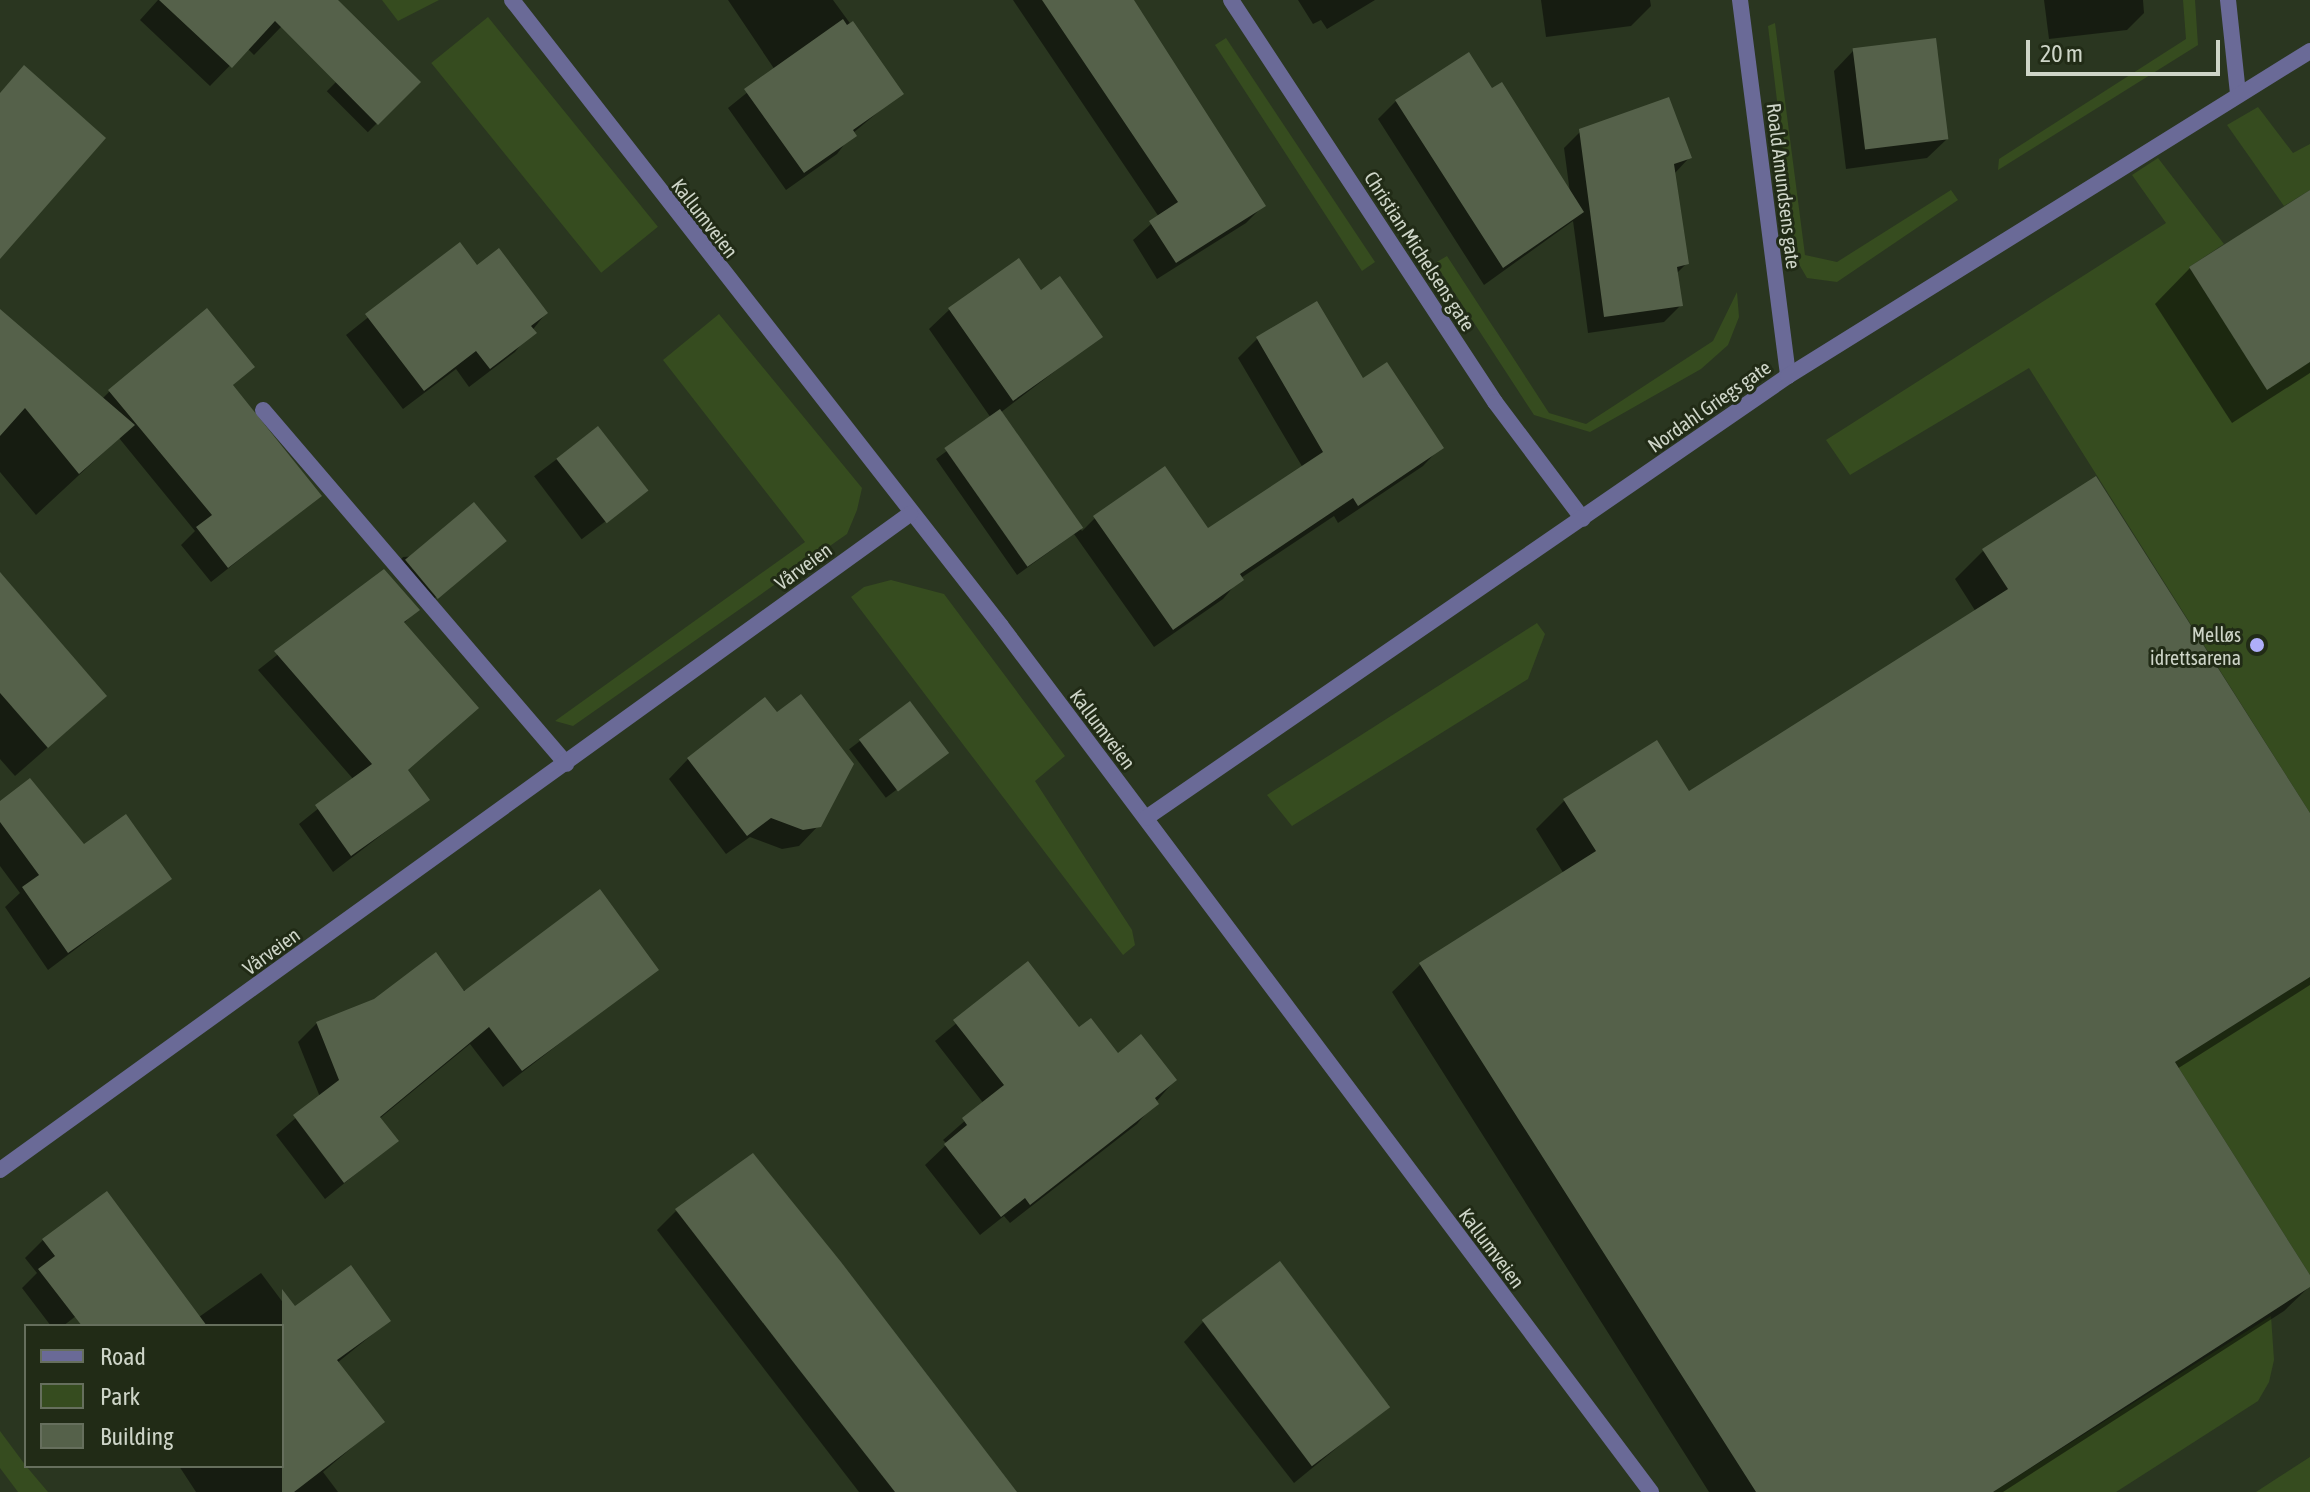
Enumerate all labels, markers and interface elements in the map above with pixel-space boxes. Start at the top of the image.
scale bar [2030,24,2224,74]
text: 20 m [2040,40,2083,67]
street label: Roald Amundsens gate [1762,102,1806,270]
street label: Christian Michelsens gate [1359,167,1481,335]
street label: Kallumveien [667,174,743,262]
street label: Nordahl Griegs gate [1643,355,1775,457]
street label: Vårveien [770,537,836,595]
place label: Melløs idrettsarena [2150,622,2241,669]
marker: Melløs idrettsarena [2248,636,2266,654]
street label: Kallumveien [1065,684,1141,774]
street label: Vårveien [238,922,304,980]
street label: Kallumveien [1454,1203,1530,1293]
legend [24,1324,284,1468]
text: Road [100,1343,146,1370]
text: Park [100,1383,140,1410]
text: Building [100,1423,173,1450]

